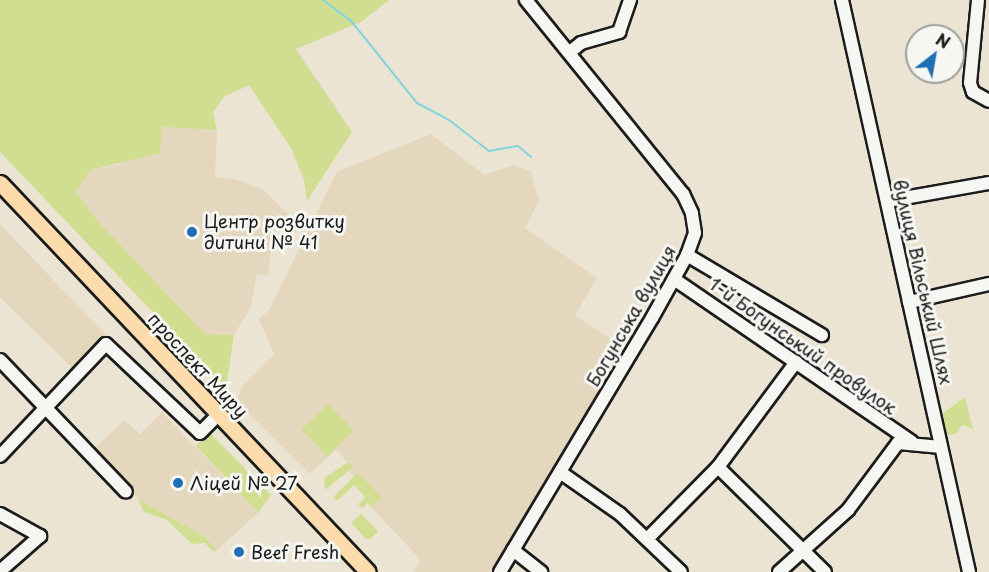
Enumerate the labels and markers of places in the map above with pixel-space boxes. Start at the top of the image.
place label: Центр розвитку дитини № 41 [204,211,345,254]
marker: Центр розвитку дитини № 41 [185,225,199,239]
place label: Ліцей № 27 [190,472,297,494]
marker: Ліцей № 27 [171,476,185,490]
place label: Beef Fresh [251,541,341,563]
marker: Beef Fresh [232,545,246,559]

